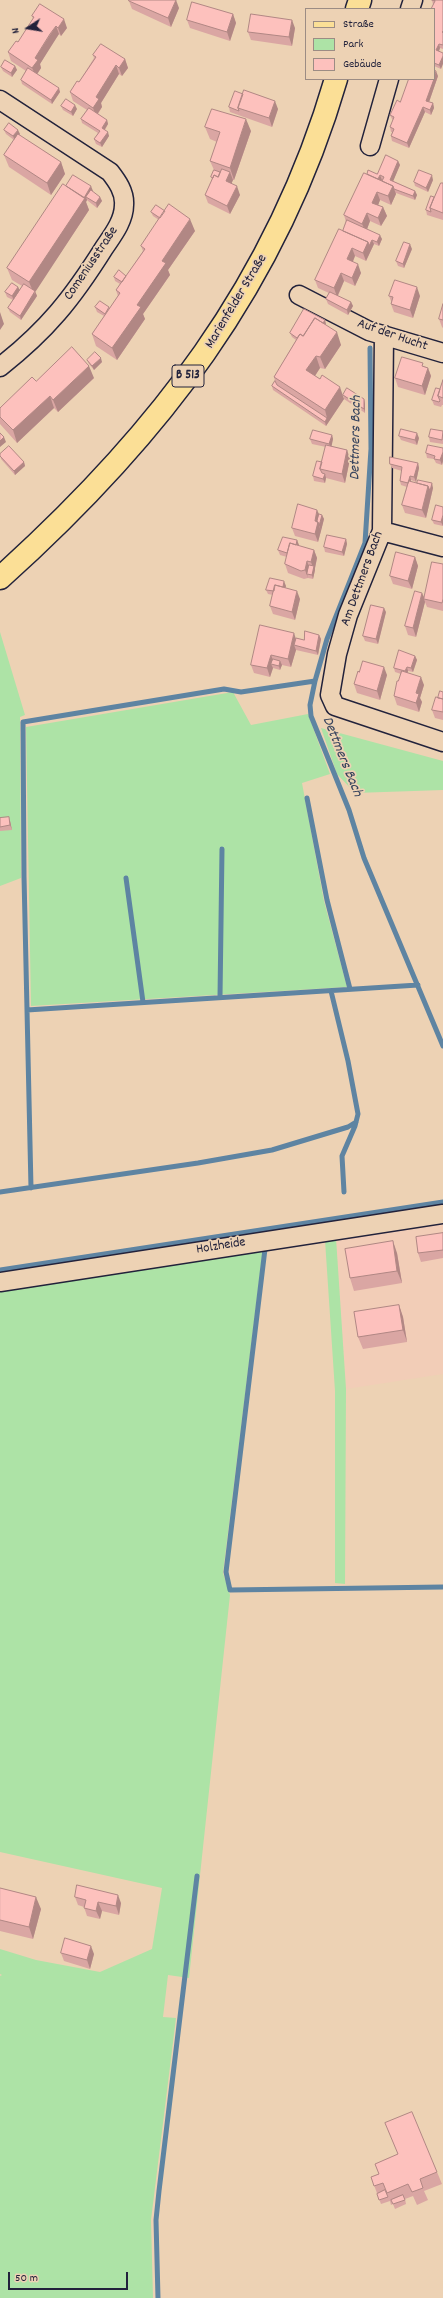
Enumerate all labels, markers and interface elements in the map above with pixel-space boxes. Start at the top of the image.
north arrow [8,8,48,48]
legend [305,8,435,80]
text: Straße [343,16,374,33]
text: N [8,26,25,35]
text: Park [343,36,363,53]
text: Gebäude [343,56,382,73]
street label: Comeniusstraße [61,224,123,304]
street label: Marienfelder Straße [202,252,272,352]
street label: Auf der Hucht [355,316,429,356]
road number: B 513 [172,365,204,387]
water label: Dettmers Bach [347,396,367,480]
street label: Am Dettmers Bach [338,529,388,629]
water label: Dettmers Bach [317,714,365,800]
street label: Holzheide [195,1235,247,1259]
scale bar [10,2264,130,2290]
text: 50 m [15,2270,38,2287]

